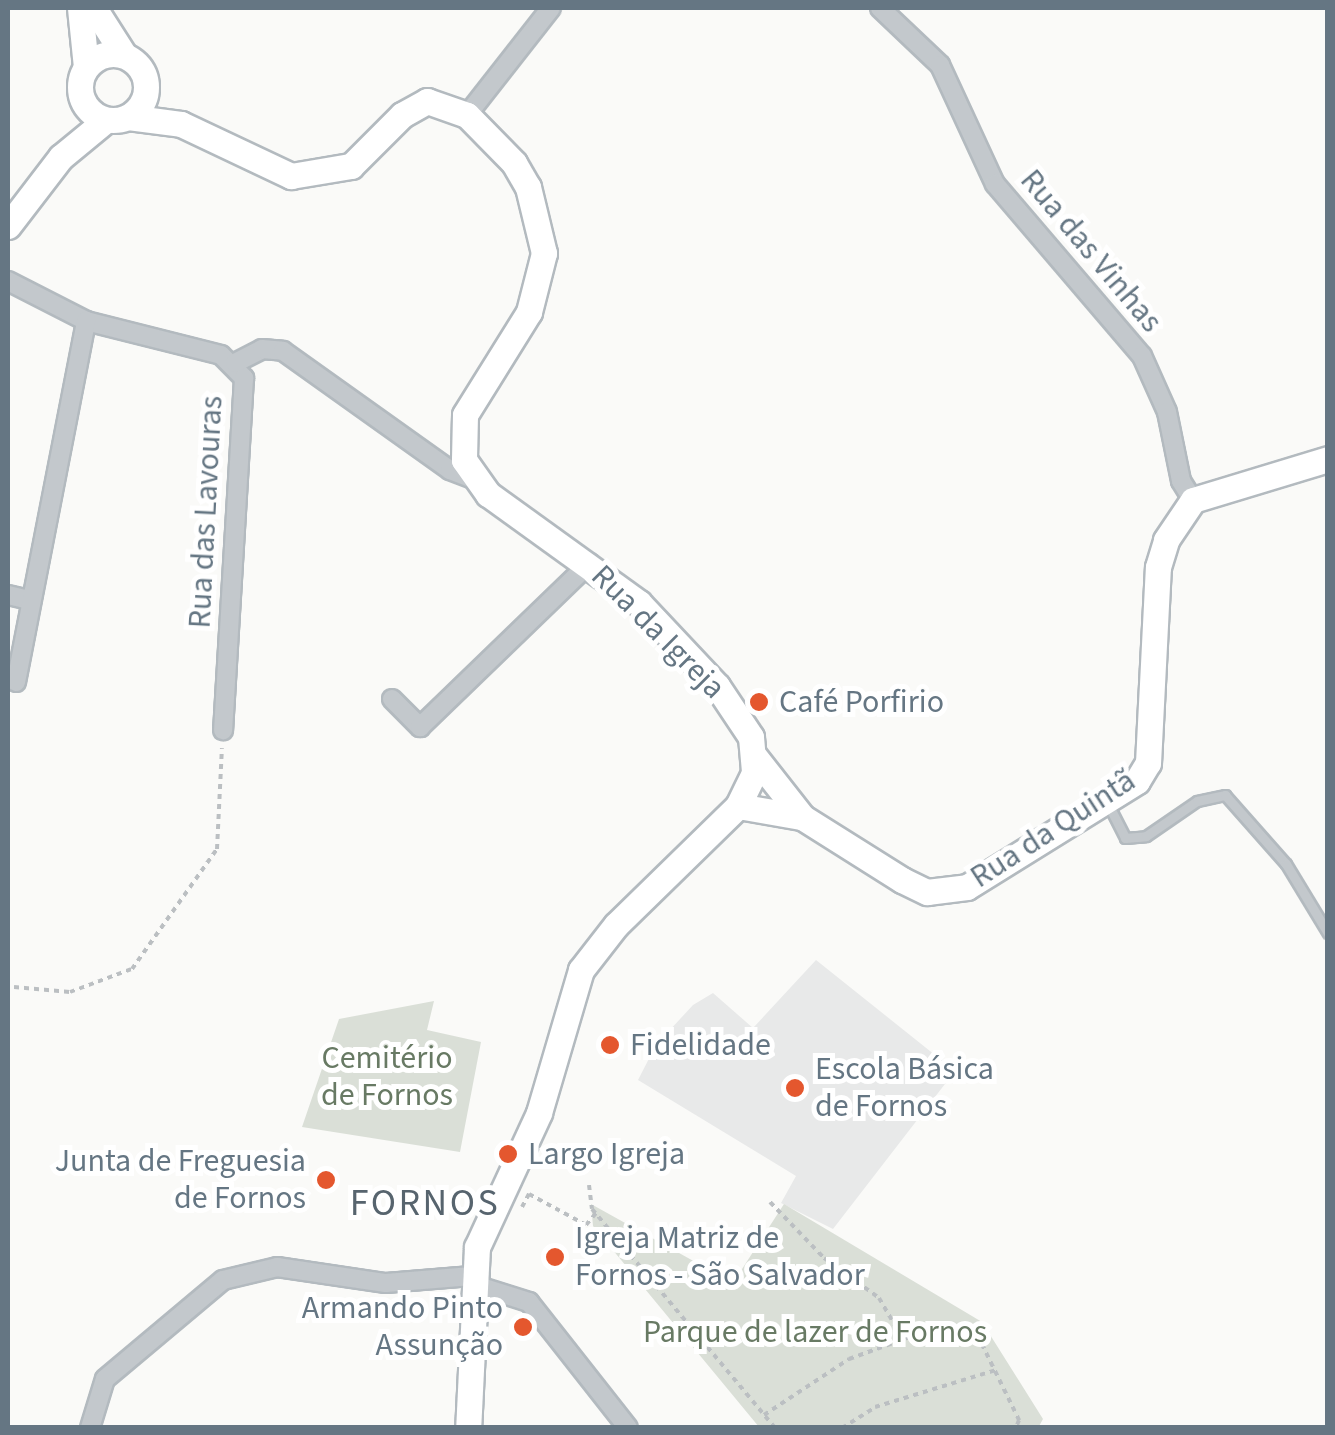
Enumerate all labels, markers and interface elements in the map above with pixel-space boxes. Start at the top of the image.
street label: Rua das Vinhas [1012,162,1170,340]
street label: Rua das Lavouras [181,395,231,629]
street label: Rua da Igreja [583,557,733,707]
place label: Café Porfirio [779,683,944,721]
marker: Café Porfirio [748,691,770,713]
street label: Rua da Quintã [963,762,1143,896]
place label: Fidelidade [630,1026,771,1064]
marker: Fidelidade [599,1034,621,1056]
park label: Cemitério de Fornos [321,1040,453,1115]
place label: Escola Básica de Fornos [815,1051,994,1126]
marker: Escola Básica de Fornos [784,1077,806,1099]
place label: Largo Igreja [528,1135,685,1173]
place label: Junta de Freguesia de Fornos [55,1143,306,1218]
marker: Largo Igreja [497,1143,519,1165]
marker: Junta de Freguesia de Fornos [315,1169,337,1191]
district label: FORNOS [350,1181,500,1227]
place label: Igreja Matriz de Fornos - São Salvador [575,1220,865,1295]
marker: Igreja Matriz de Fornos - São Salvador [544,1246,566,1268]
place label: Armando Pinto Assunção [302,1290,503,1365]
park label: Parque de lazer de Fornos [643,1313,987,1351]
marker: Armando Pinto Assunção [512,1316,534,1338]

